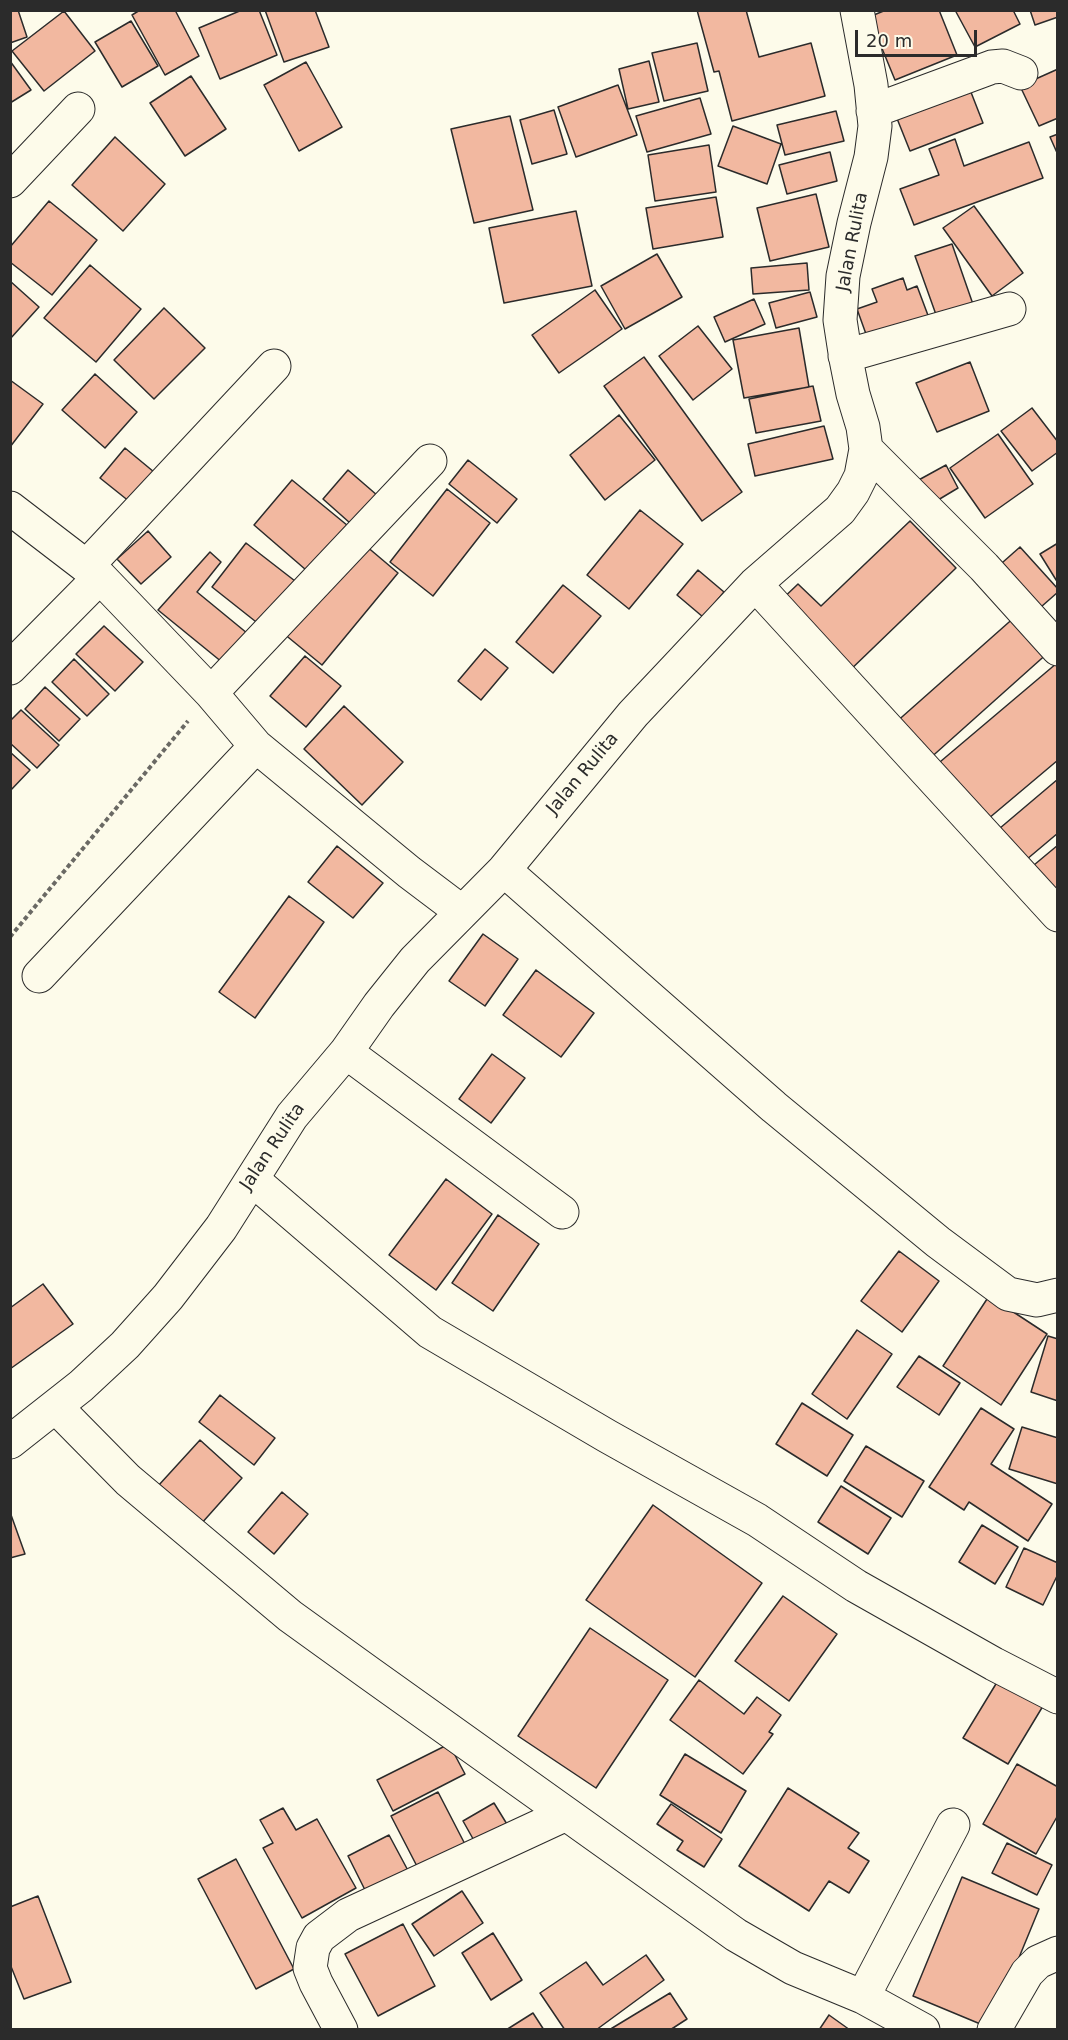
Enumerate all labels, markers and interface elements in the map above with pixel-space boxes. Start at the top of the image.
scale bar [858,18,980,56]
text: 20 m [866,30,912,51]
street label: Jalan Rulita [833,191,873,293]
street label: Jalan Rulita [542,728,624,820]
street label: Jalan Rulita [236,1099,310,1195]

